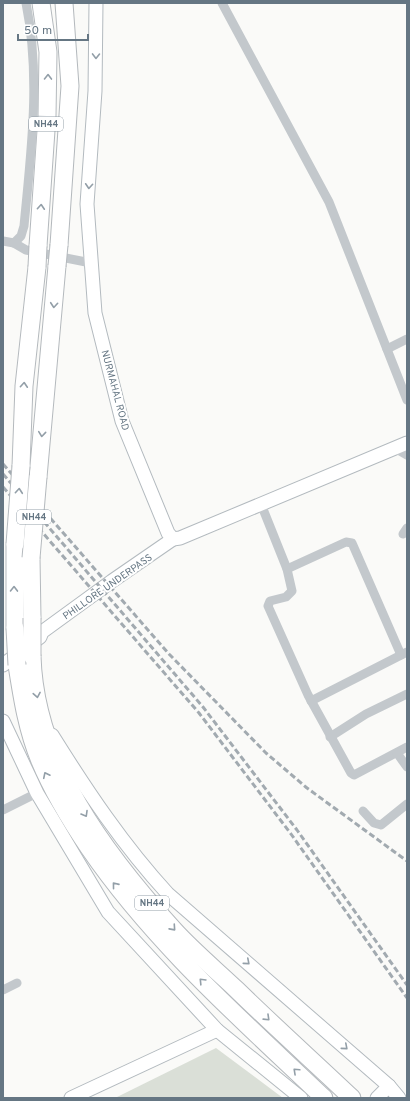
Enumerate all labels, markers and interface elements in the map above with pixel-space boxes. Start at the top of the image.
scale bar [18,16,88,42]
text: 50 m [24,23,52,39]
one-way arrow [92,53,100,59]
one-way arrow [43,74,52,80]
road number: NH44 [29,117,63,131]
one-way arrow [84,183,93,189]
one-way arrow [36,204,45,210]
one-way arrow [49,302,58,308]
street label: NURMAHAL ROAD [98,349,132,432]
one-way arrow [20,382,29,388]
one-way arrow [38,431,47,437]
one-way arrow [15,488,24,494]
road number: NH44 [17,510,51,524]
street label: PHILLORE UNDERPASS [60,551,155,623]
one-way arrow [10,586,19,592]
one-way arrow [32,691,41,698]
one-way arrow [43,771,51,779]
one-way arrow [80,810,88,818]
one-way arrow [113,882,120,889]
road number: NH44 [135,896,169,910]
one-way arrow [168,923,176,931]
one-way arrow [242,958,250,965]
one-way arrow [199,978,207,986]
one-way arrow [262,1013,269,1020]
one-way arrow [340,1043,348,1050]
one-way arrow [293,1069,300,1076]

